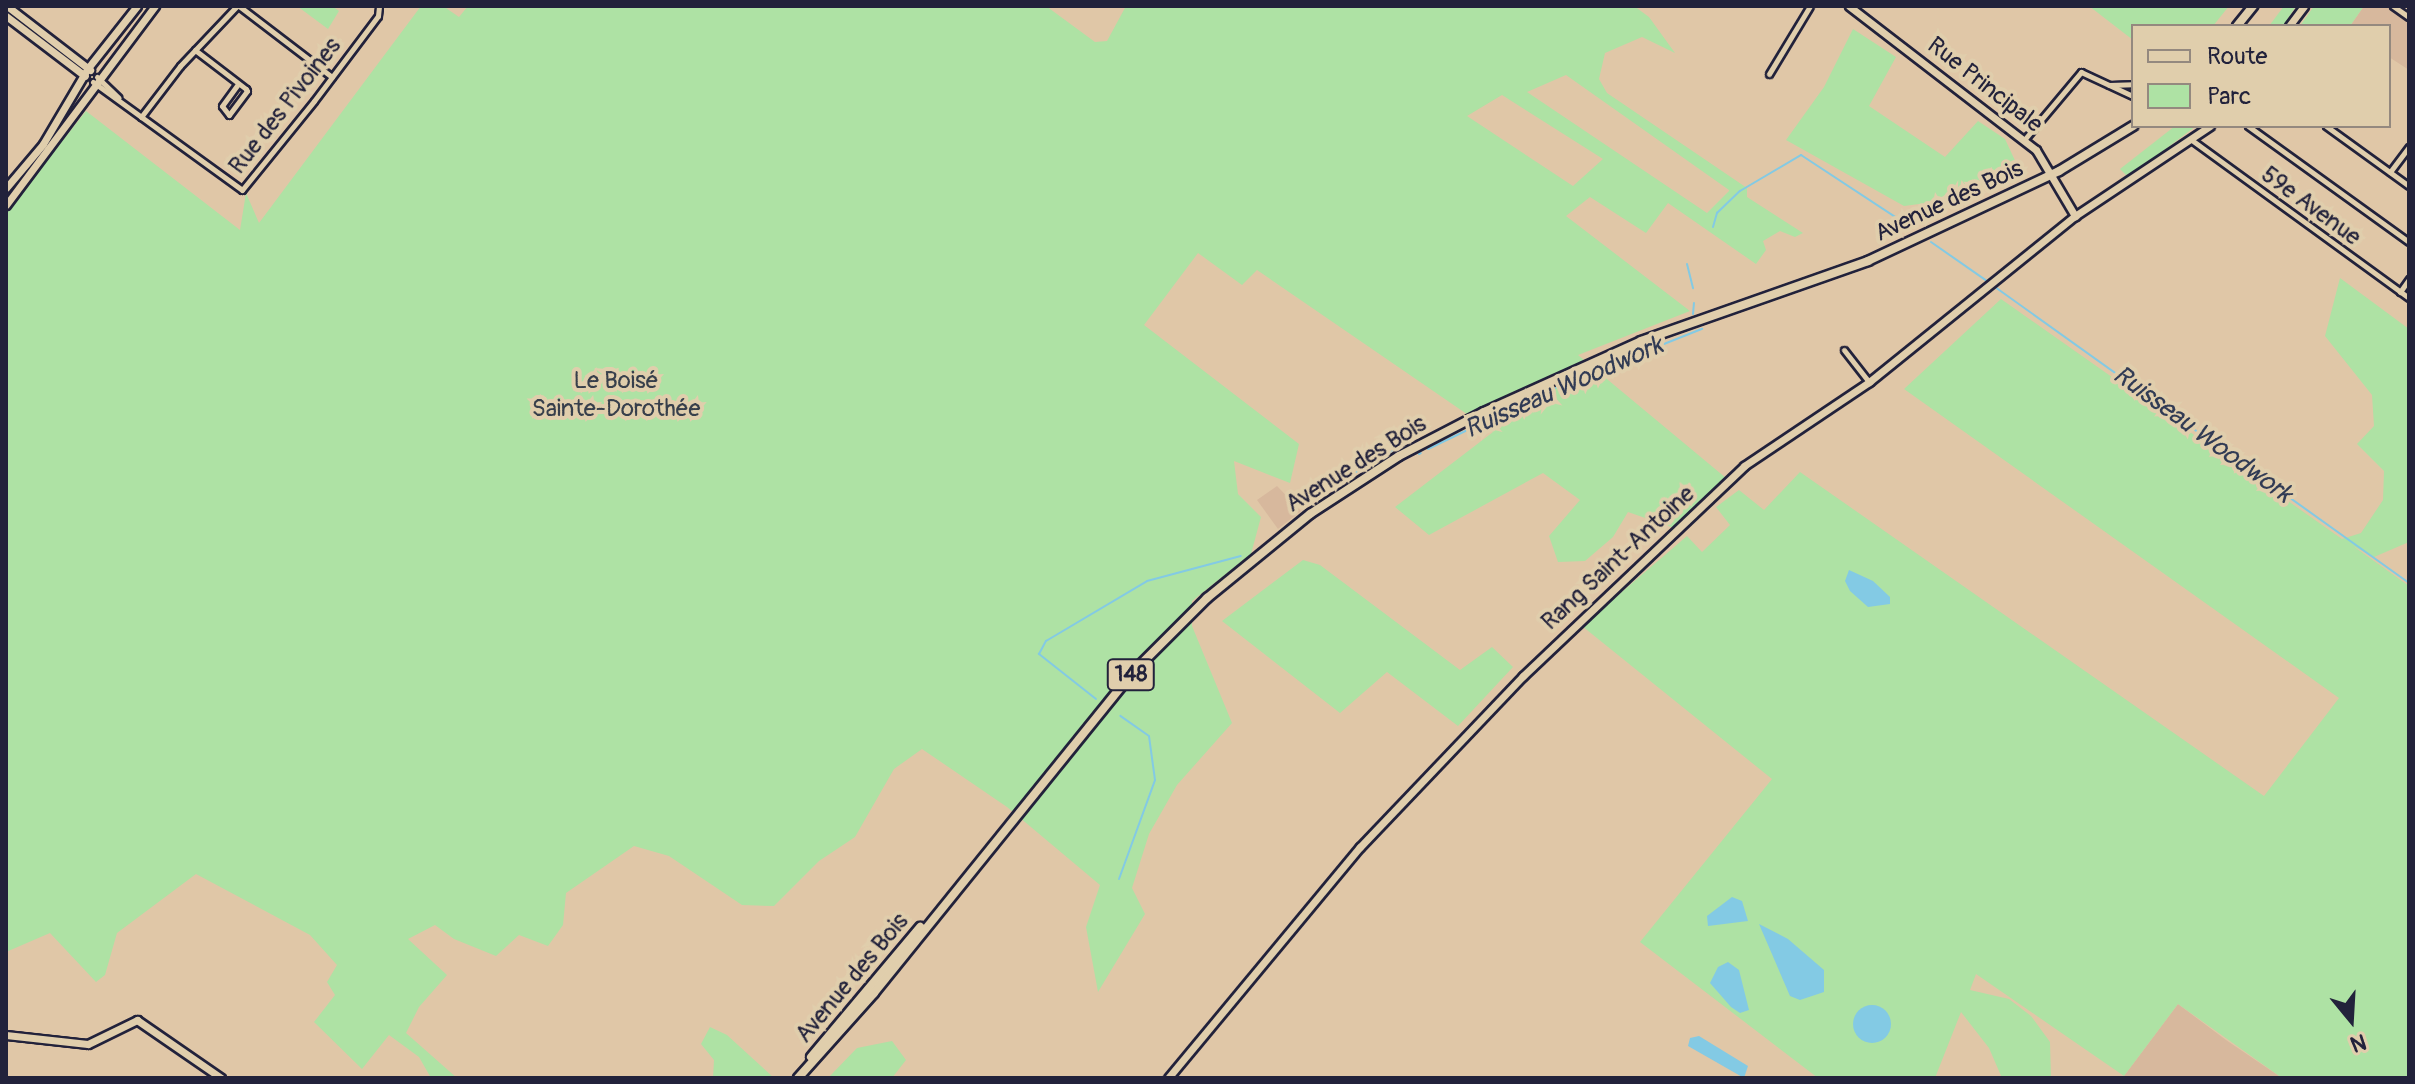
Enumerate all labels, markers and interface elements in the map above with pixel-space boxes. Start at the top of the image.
legend [2131,24,2391,128]
street label: Rue Principale [1922,31,2048,139]
street label: Rue des Pivoines [223,32,347,180]
text: Route [2207,42,2267,71]
text: Parc [2207,82,2251,111]
street label: Avenue des Bois [1870,154,2028,248]
street label: 59e Avenue [2256,160,2366,252]
water label: Ruisseau Woodwork [1460,330,1668,446]
water label: Ruisseau Woodwork [2106,360,2298,510]
park label: Le Boisé Sainte-Dorothée [532,367,700,423]
street label: Avenue des Bois [1280,409,1432,519]
street label: Rang Saint-Antoine [1536,480,1700,636]
road number: 148 [1105,657,1157,693]
street label: Avenue des Bois [789,907,915,1049]
north arrow [2311,980,2391,1060]
text: N [2347,1027,2370,1058]

